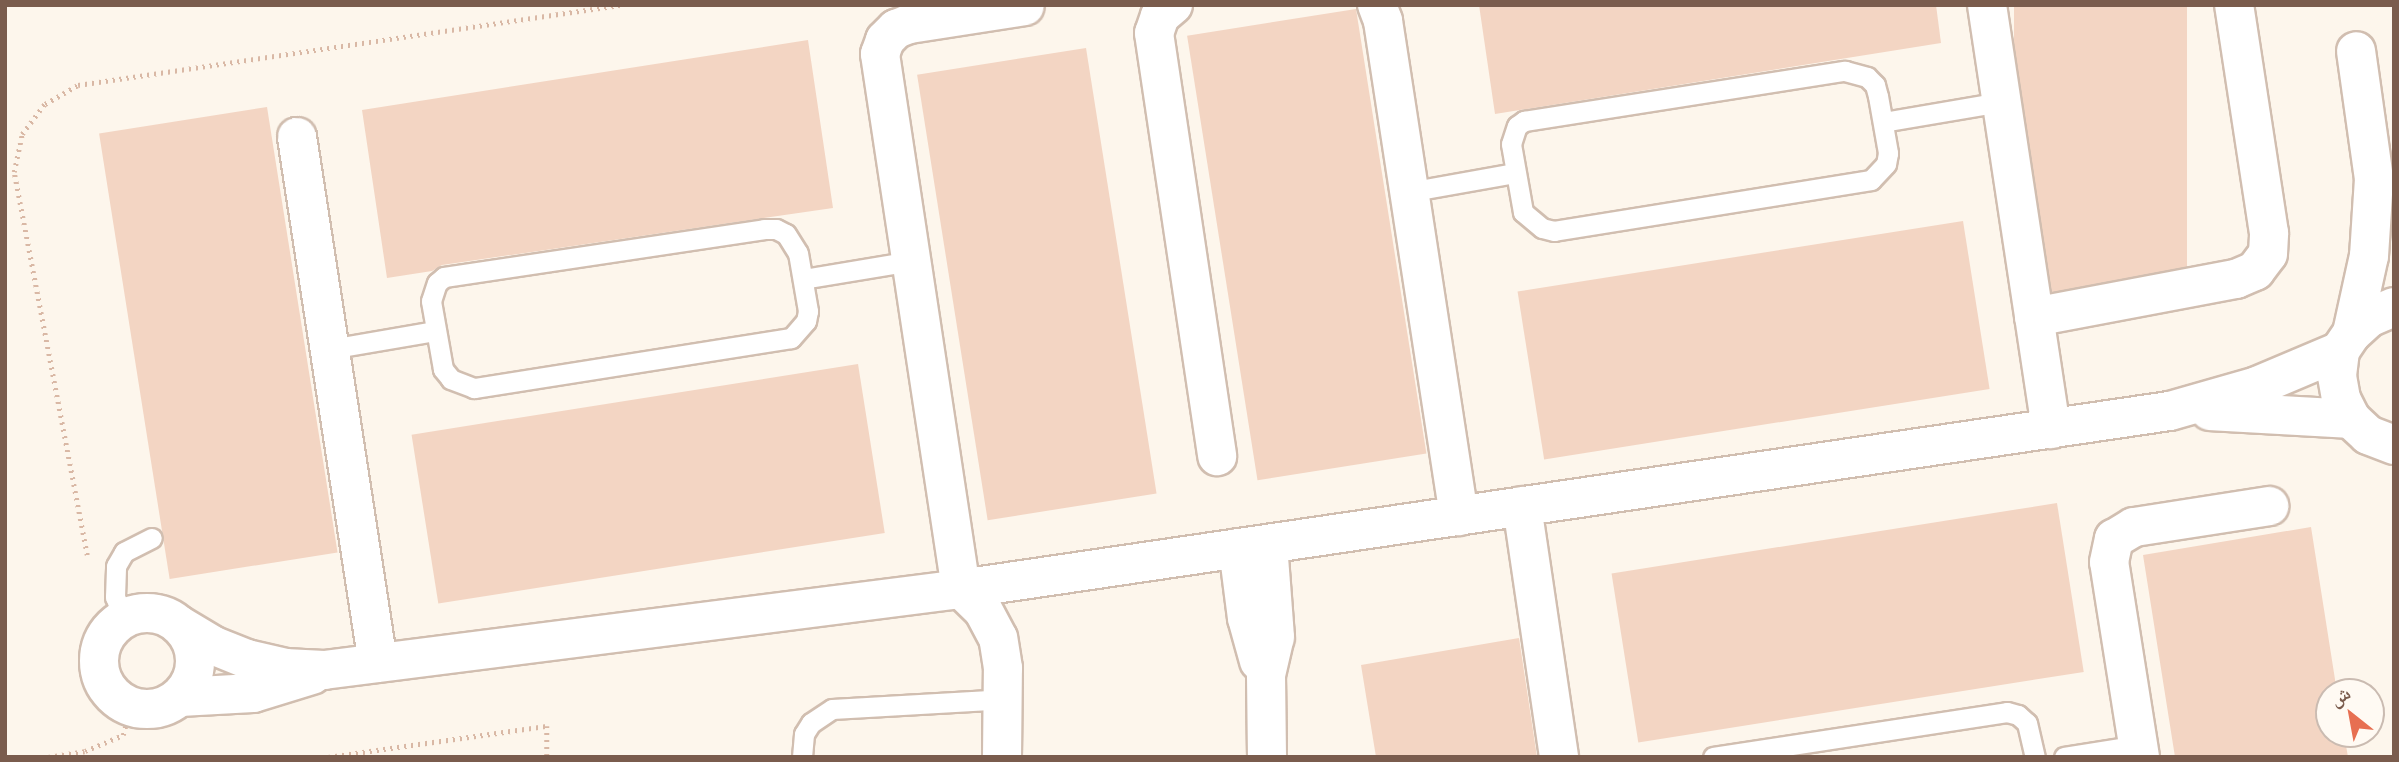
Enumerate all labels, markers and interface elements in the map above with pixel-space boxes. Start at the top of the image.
north arrow [2315,678,2385,748]
text: ش [2326,682,2354,710]

